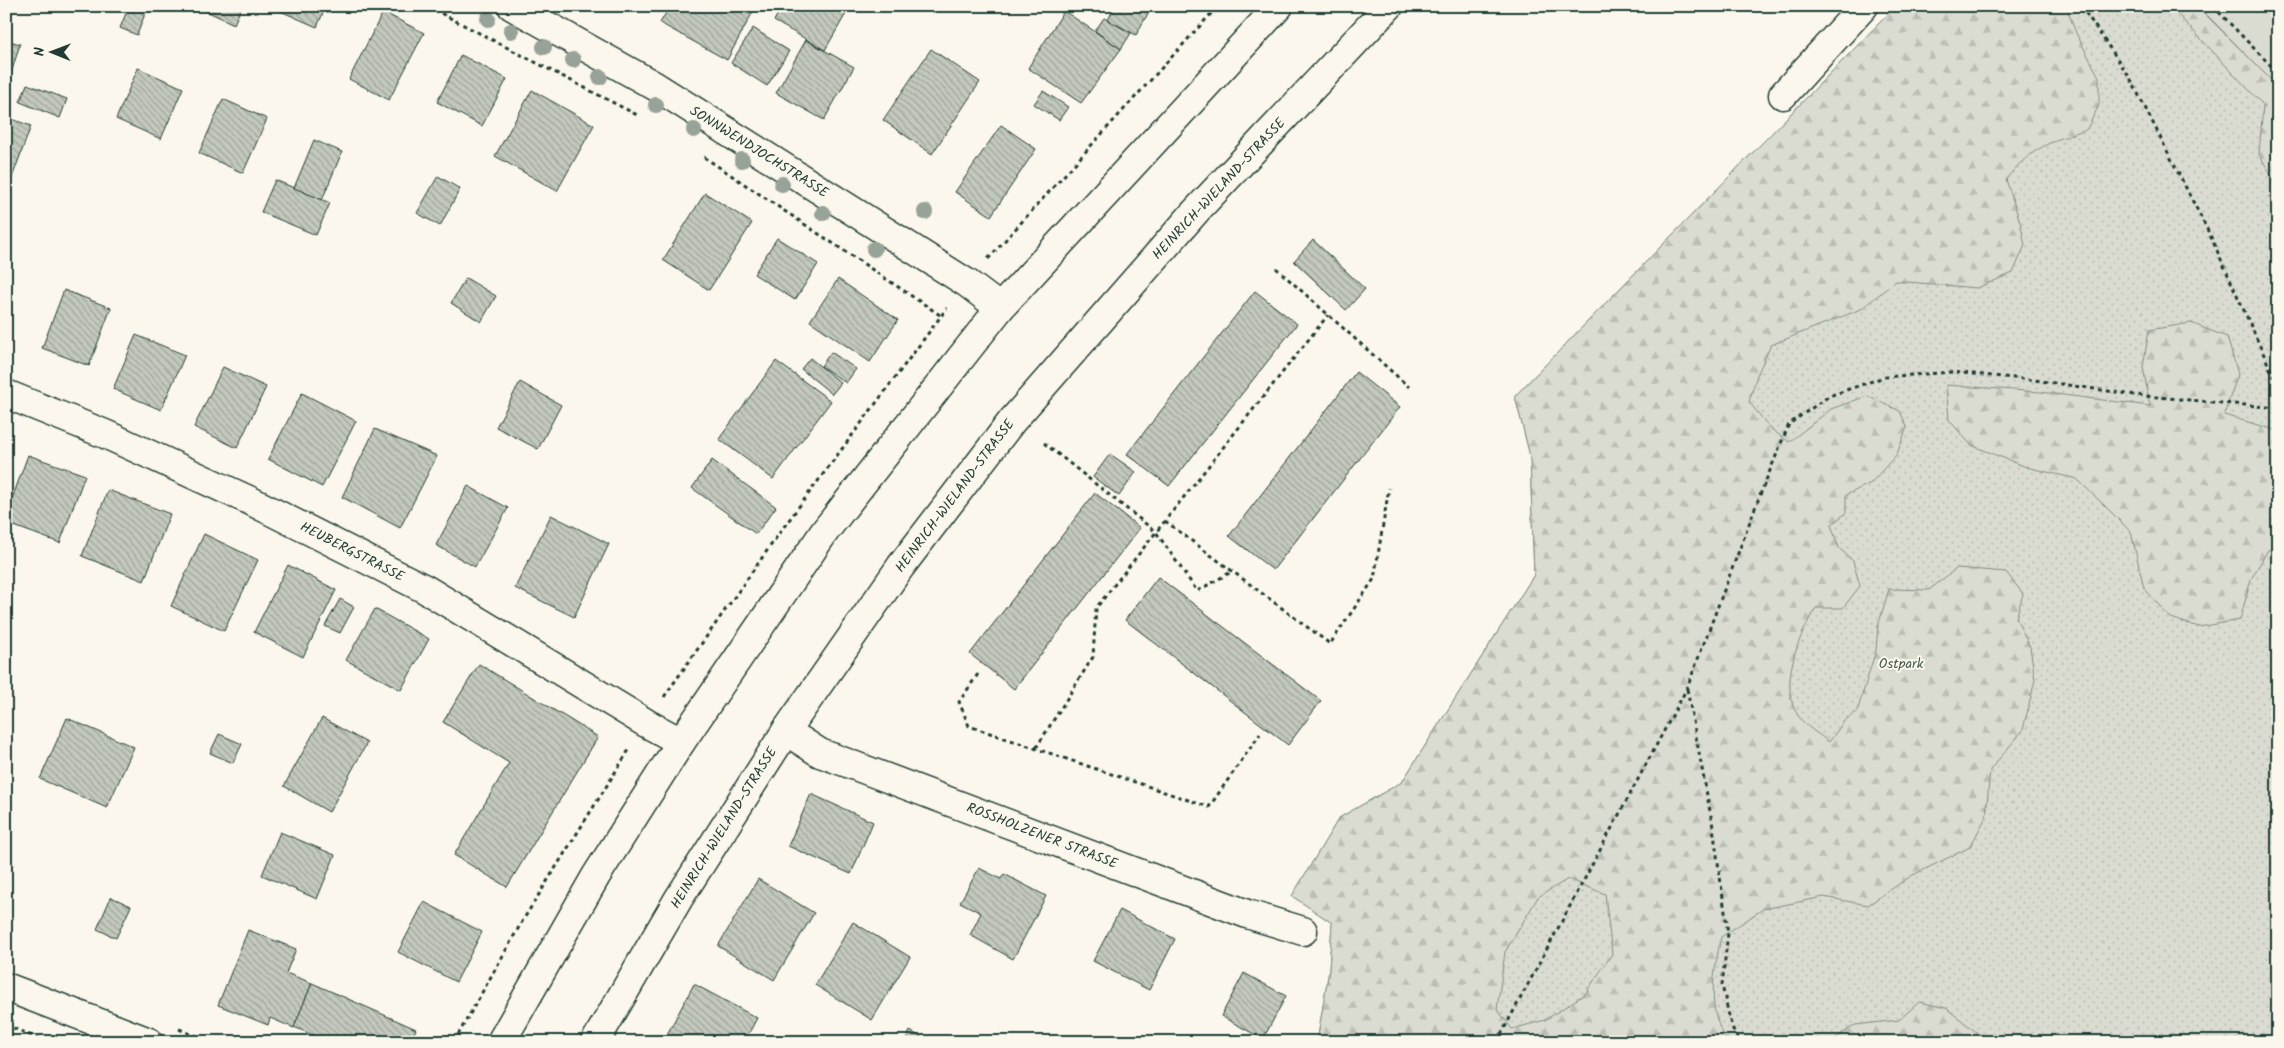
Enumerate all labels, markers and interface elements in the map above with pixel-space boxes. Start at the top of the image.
north arrow [28,28,78,78]
text: N [29,47,51,56]
street label: SONNWENDJOCHSTRASSE [685,100,833,204]
street label: HEINRICH-WIELAND-STRASSE [1147,112,1291,265]
street label: HEINRICH-WIELAND-STRASSE [890,414,1021,577]
street label: HEUBERGSTRASSE [296,516,409,588]
park label: Ostpark [1879,653,1924,675]
street label: HEINRICH-WIELAND-STRASSE [665,742,783,913]
street label: ROSSHOLZENER STRASSE [963,797,1121,875]

